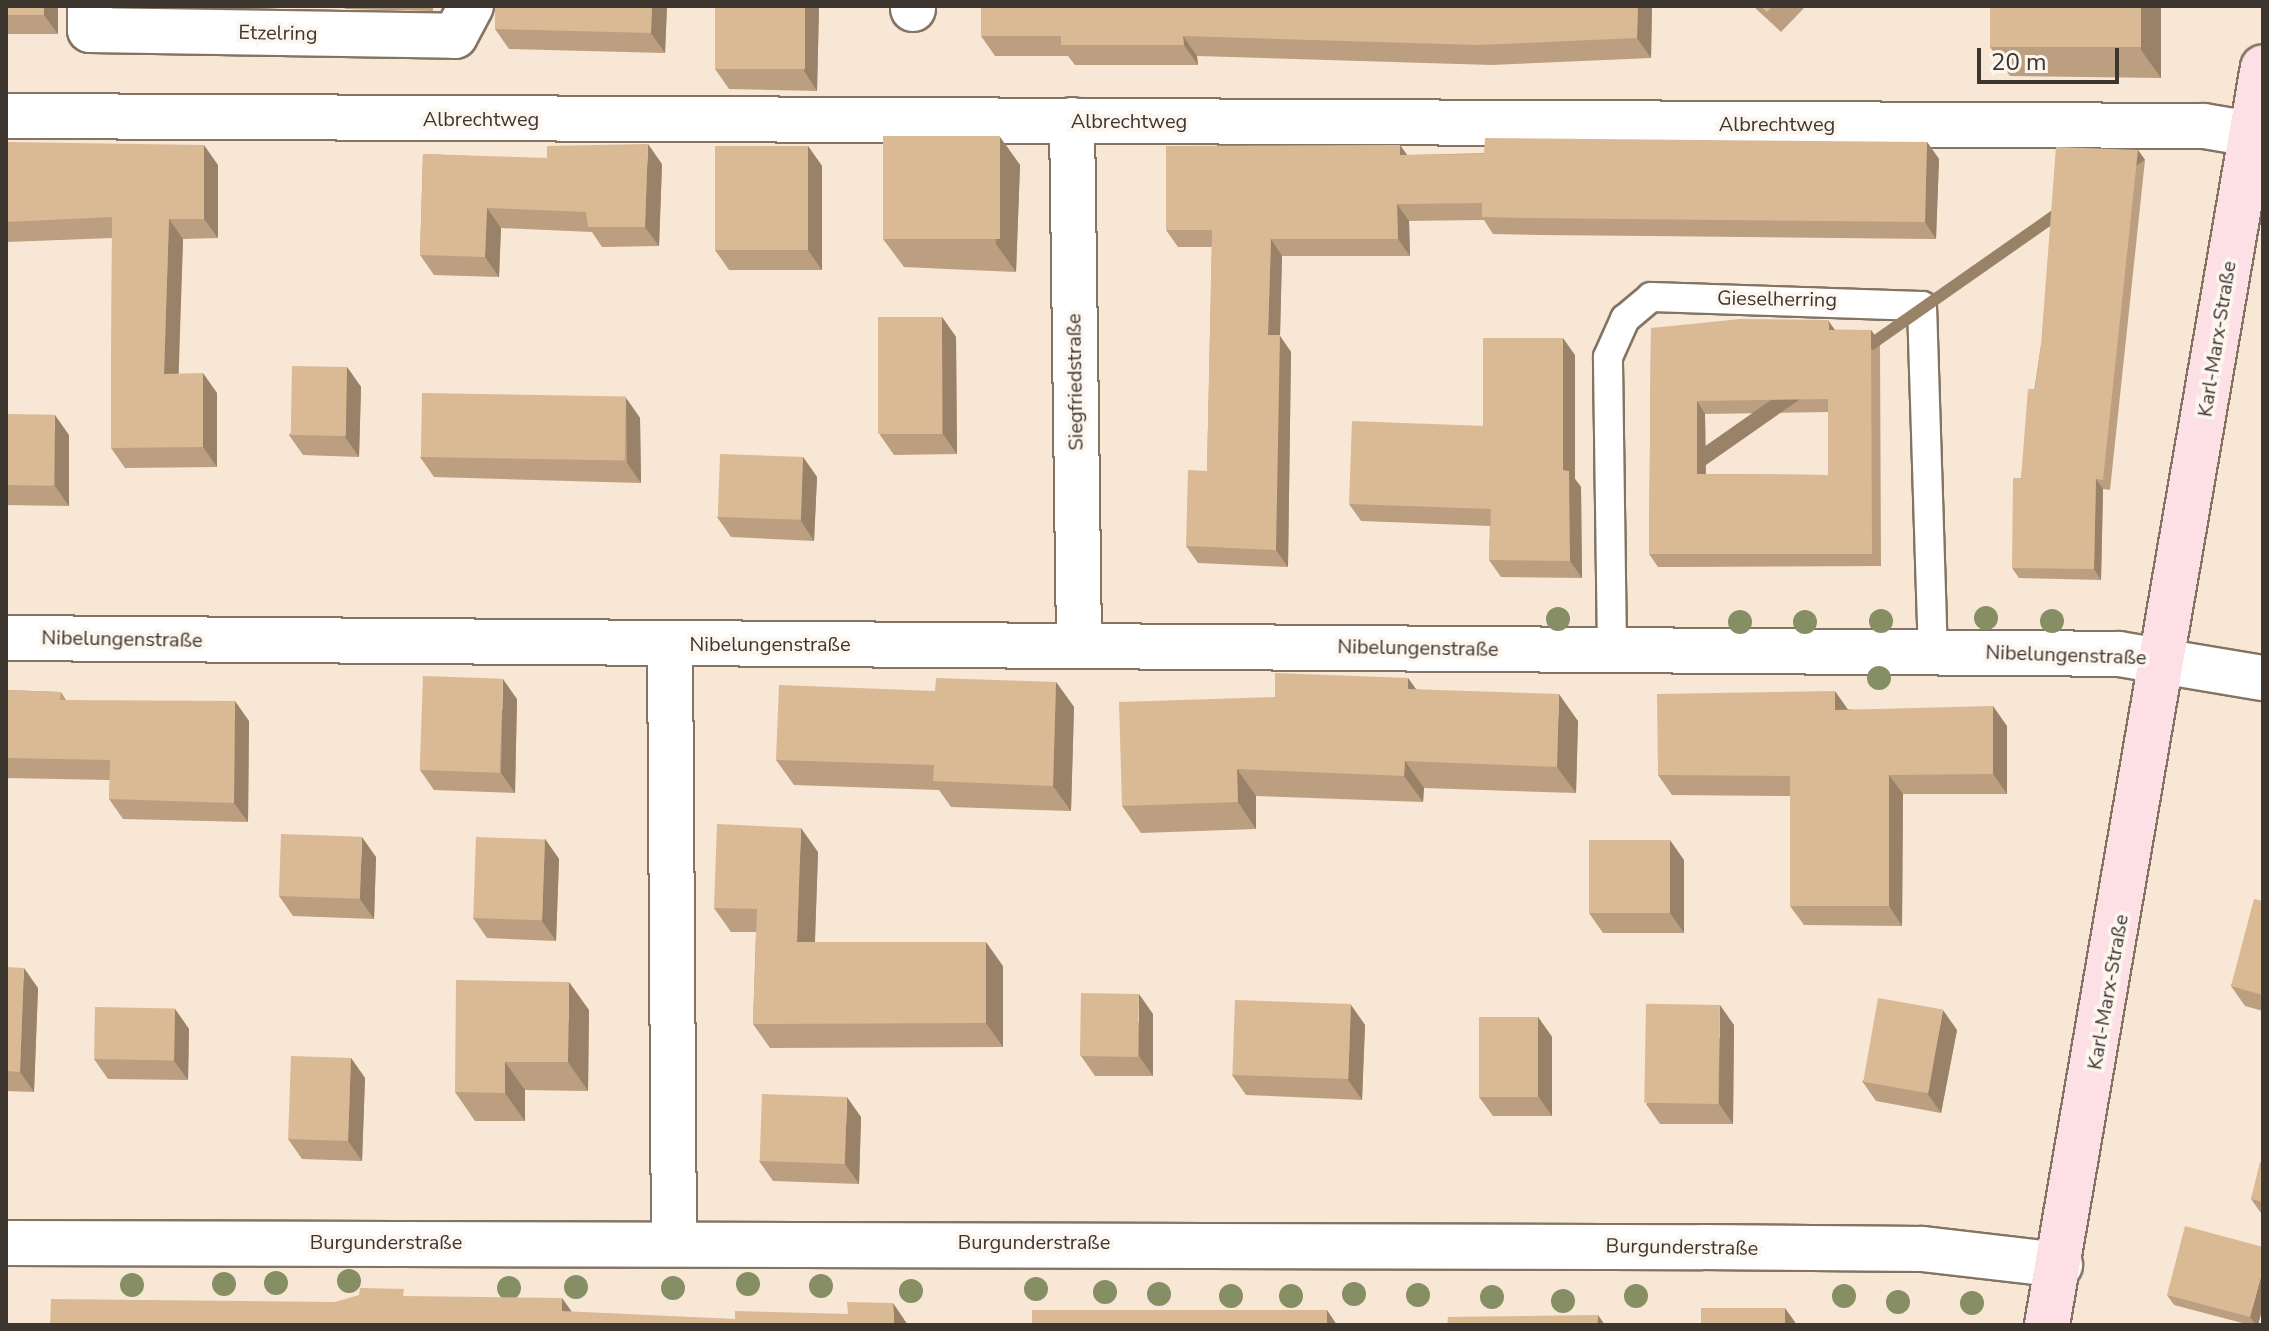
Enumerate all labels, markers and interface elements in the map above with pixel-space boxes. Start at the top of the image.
street label: Etzelring [238,20,318,46]
scale bar [1981,32,2123,82]
text: 20 m [1991,46,2047,78]
street label: Albrechtweg [423,107,539,131]
street label: Albrechtweg [1071,109,1187,133]
street label: Albrechtweg [1719,112,1835,136]
street label: Karl-Marx-Straße [2193,259,2241,419]
street label: Gieselherring [1717,286,1837,312]
street label: Siegfriedstraße [1062,313,1088,451]
street label: Nibelungenstraße [41,626,203,652]
street label: Nibelungenstraße [689,632,851,656]
street label: Nibelungenstraße [1337,635,1499,661]
street label: Nibelungenstraße [1985,640,2147,670]
street label: Karl-Marx-Straße [2083,912,2133,1072]
street label: Burgunderstraße [310,1230,462,1254]
street label: Burgunderstraße [958,1230,1110,1254]
street label: Burgunderstraße [1606,1234,1758,1260]

